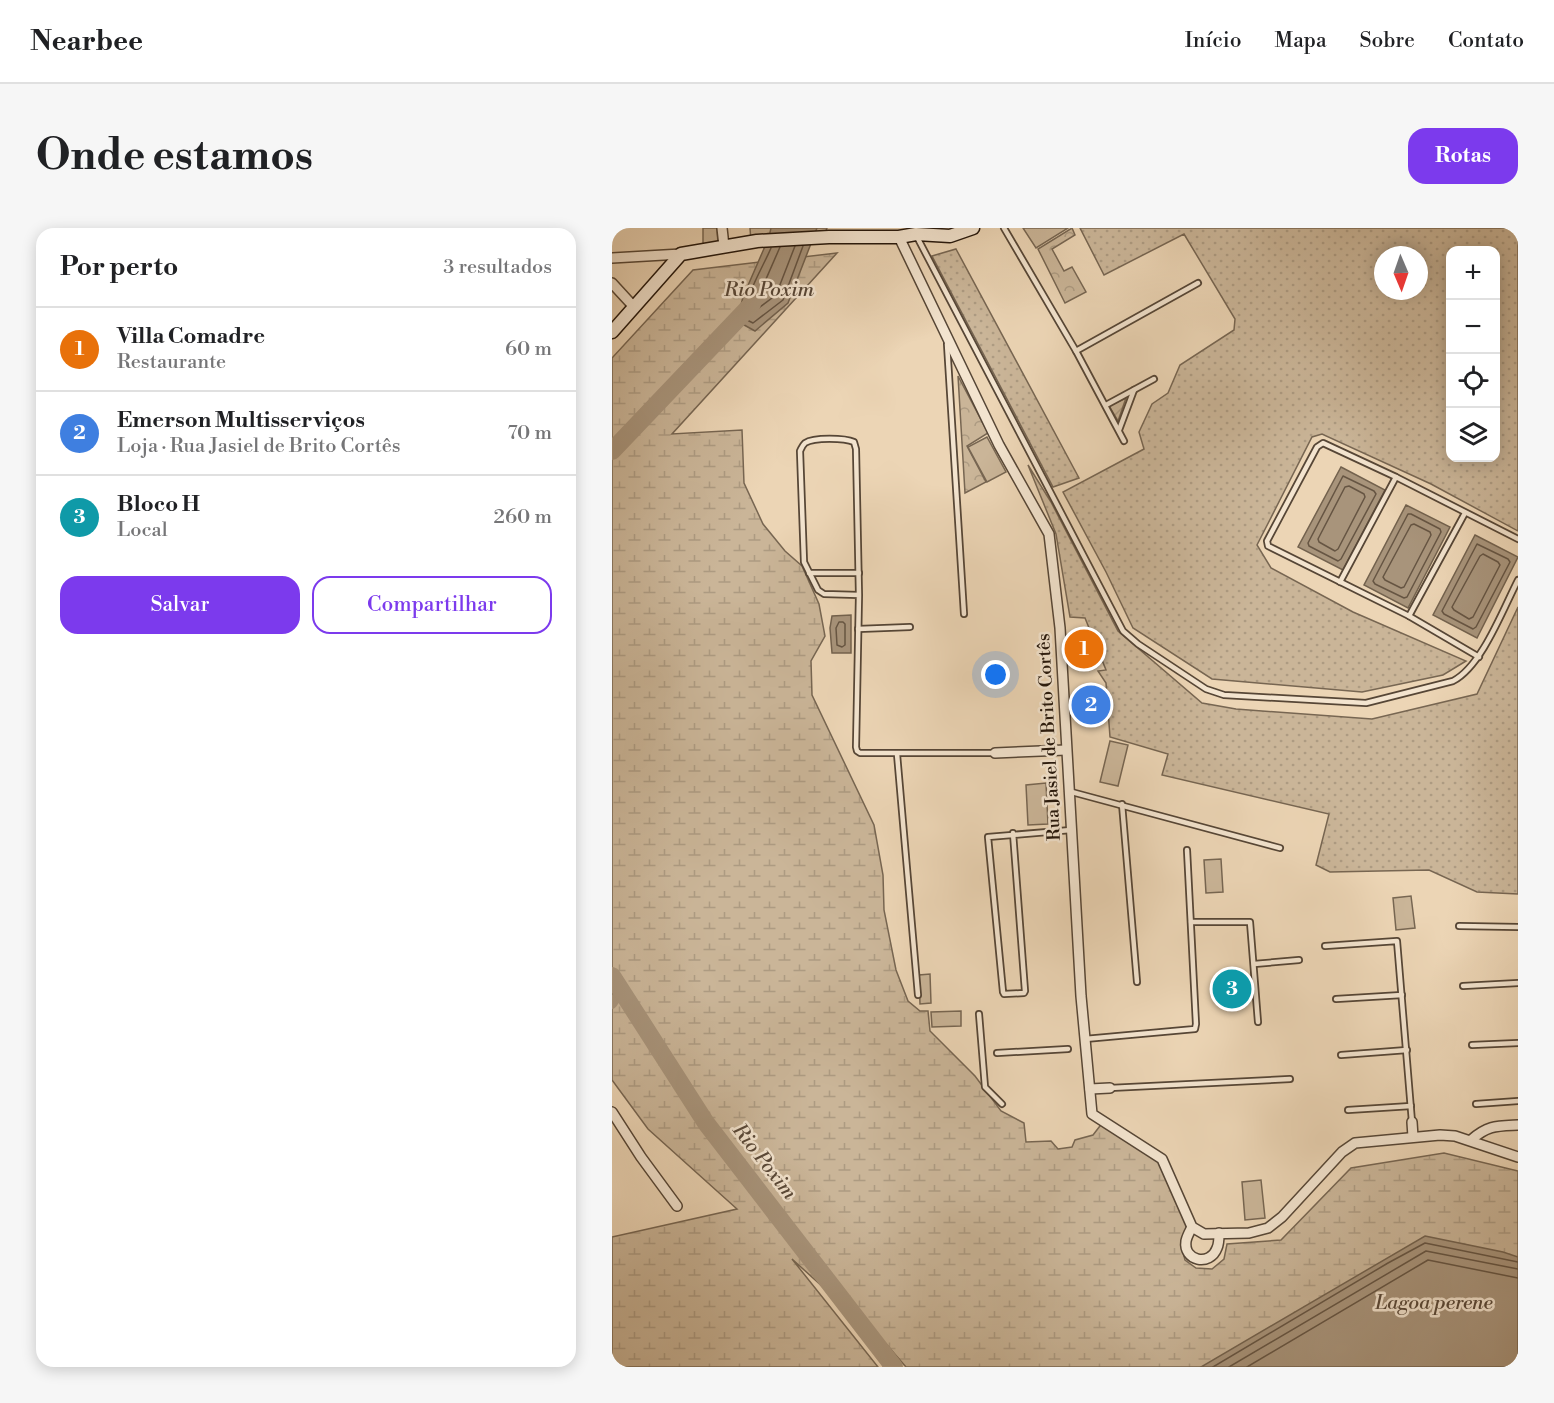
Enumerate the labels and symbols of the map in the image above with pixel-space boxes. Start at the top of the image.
north arrow [1374,246,1428,300]
water label: Rio Poxim [723,278,815,303]
pin: 1 [1064,626,1104,672]
street label: Rua Jasiel de Brito Cortês [1032,633,1066,841]
your location [981,660,1010,689]
pin: 2 [1072,682,1110,728]
pin: 3 [1212,966,1252,1011]
water label: Rio Poxim [726,1118,802,1206]
water label: Lagoa perene [1374,1291,1494,1316]

